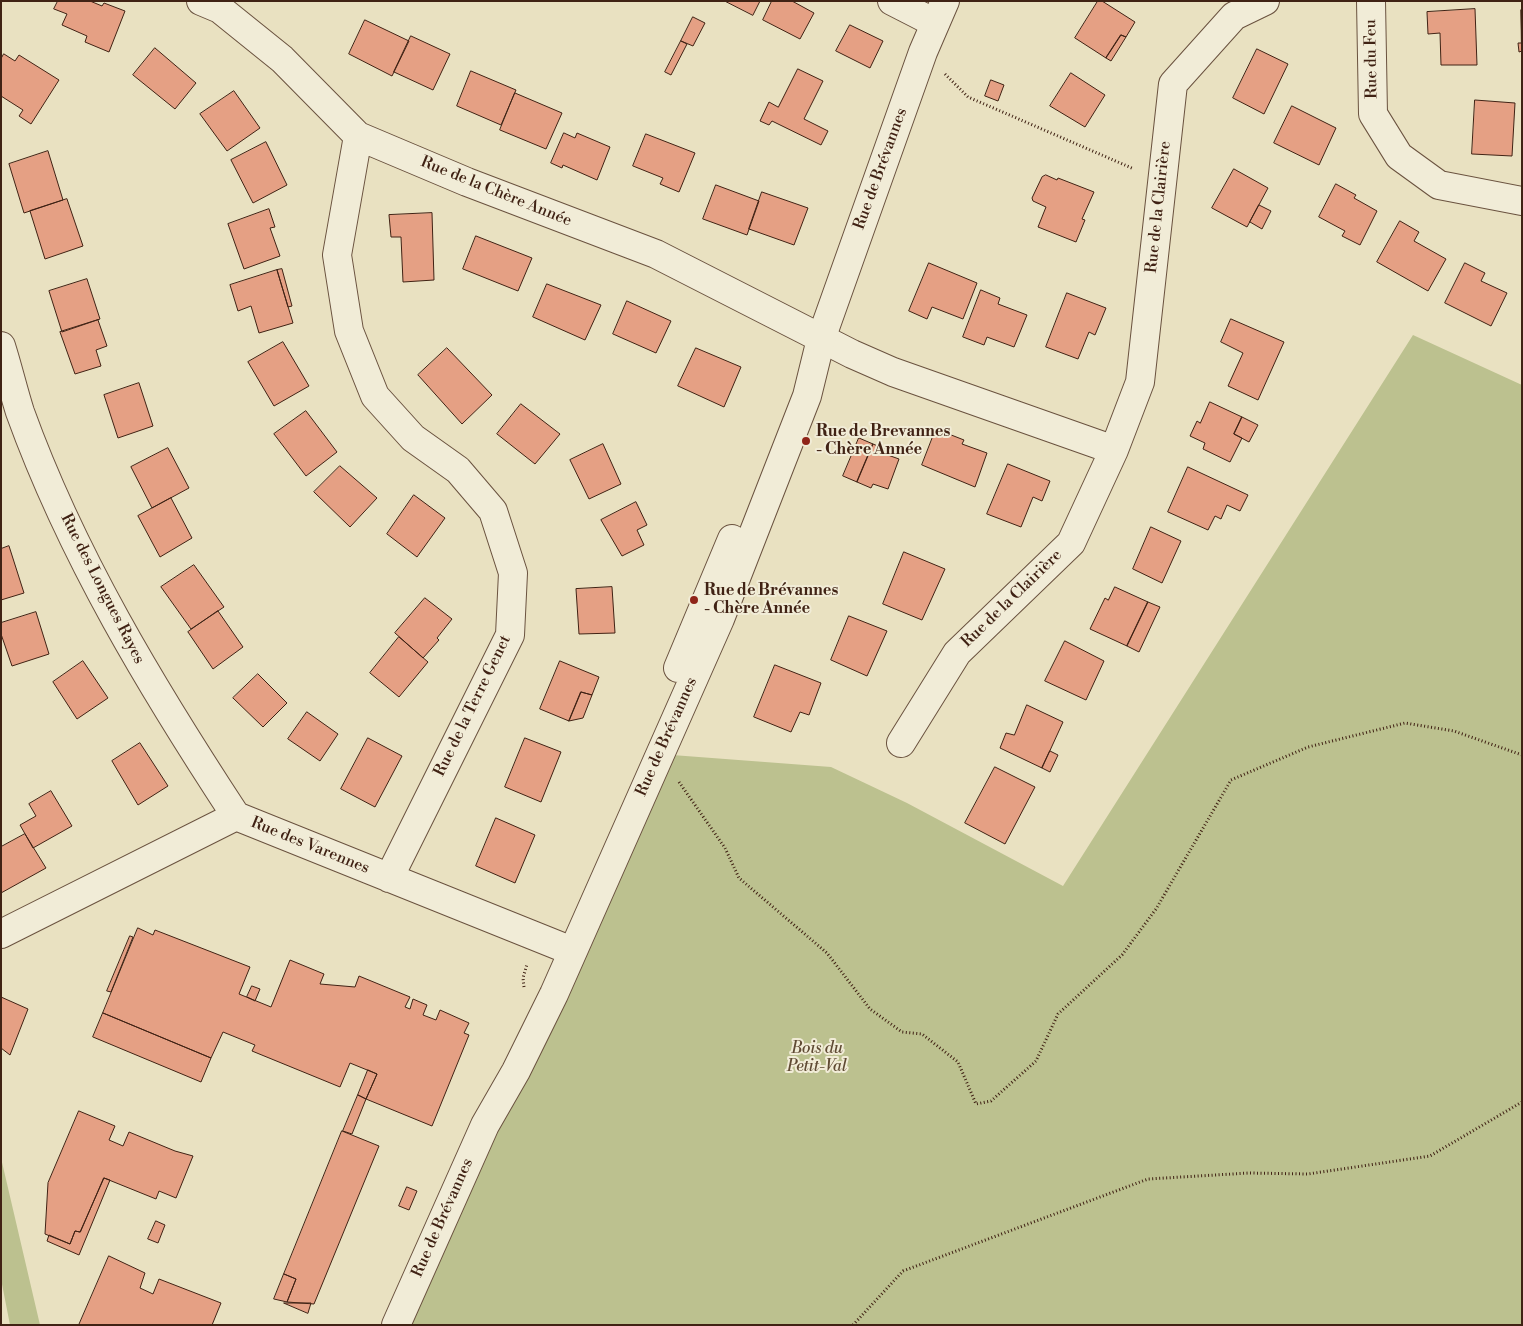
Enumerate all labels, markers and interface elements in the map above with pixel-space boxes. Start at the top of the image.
street label: Rue du Feu [1362,19,1382,99]
street label: Rue de Brévannes [850,105,912,233]
street label: Rue de la Clairière [1143,140,1175,274]
street label: Rue de la Chère Année [418,153,574,231]
place label: Rue de Brevannes - Chère Année [816,422,950,460]
marker: Rue de Brevannes - Chère Année [800,435,812,447]
street label: Rue des Longues Rayes [56,511,148,667]
street label: Rue de la Clairière [958,546,1066,652]
place label: Rue de Brévannes - Chère Année [704,581,838,619]
marker: Rue de Brévannes - Chère Année [688,594,700,606]
street label: Rue de la Terre Genet [430,632,516,780]
street label: Rue de Brévannes [632,675,702,799]
street label: Rue des Varennes [248,813,372,879]
park label: Bois du Petit-Val [787,1039,847,1077]
street label: Rue de Brévannes [408,1156,478,1280]

